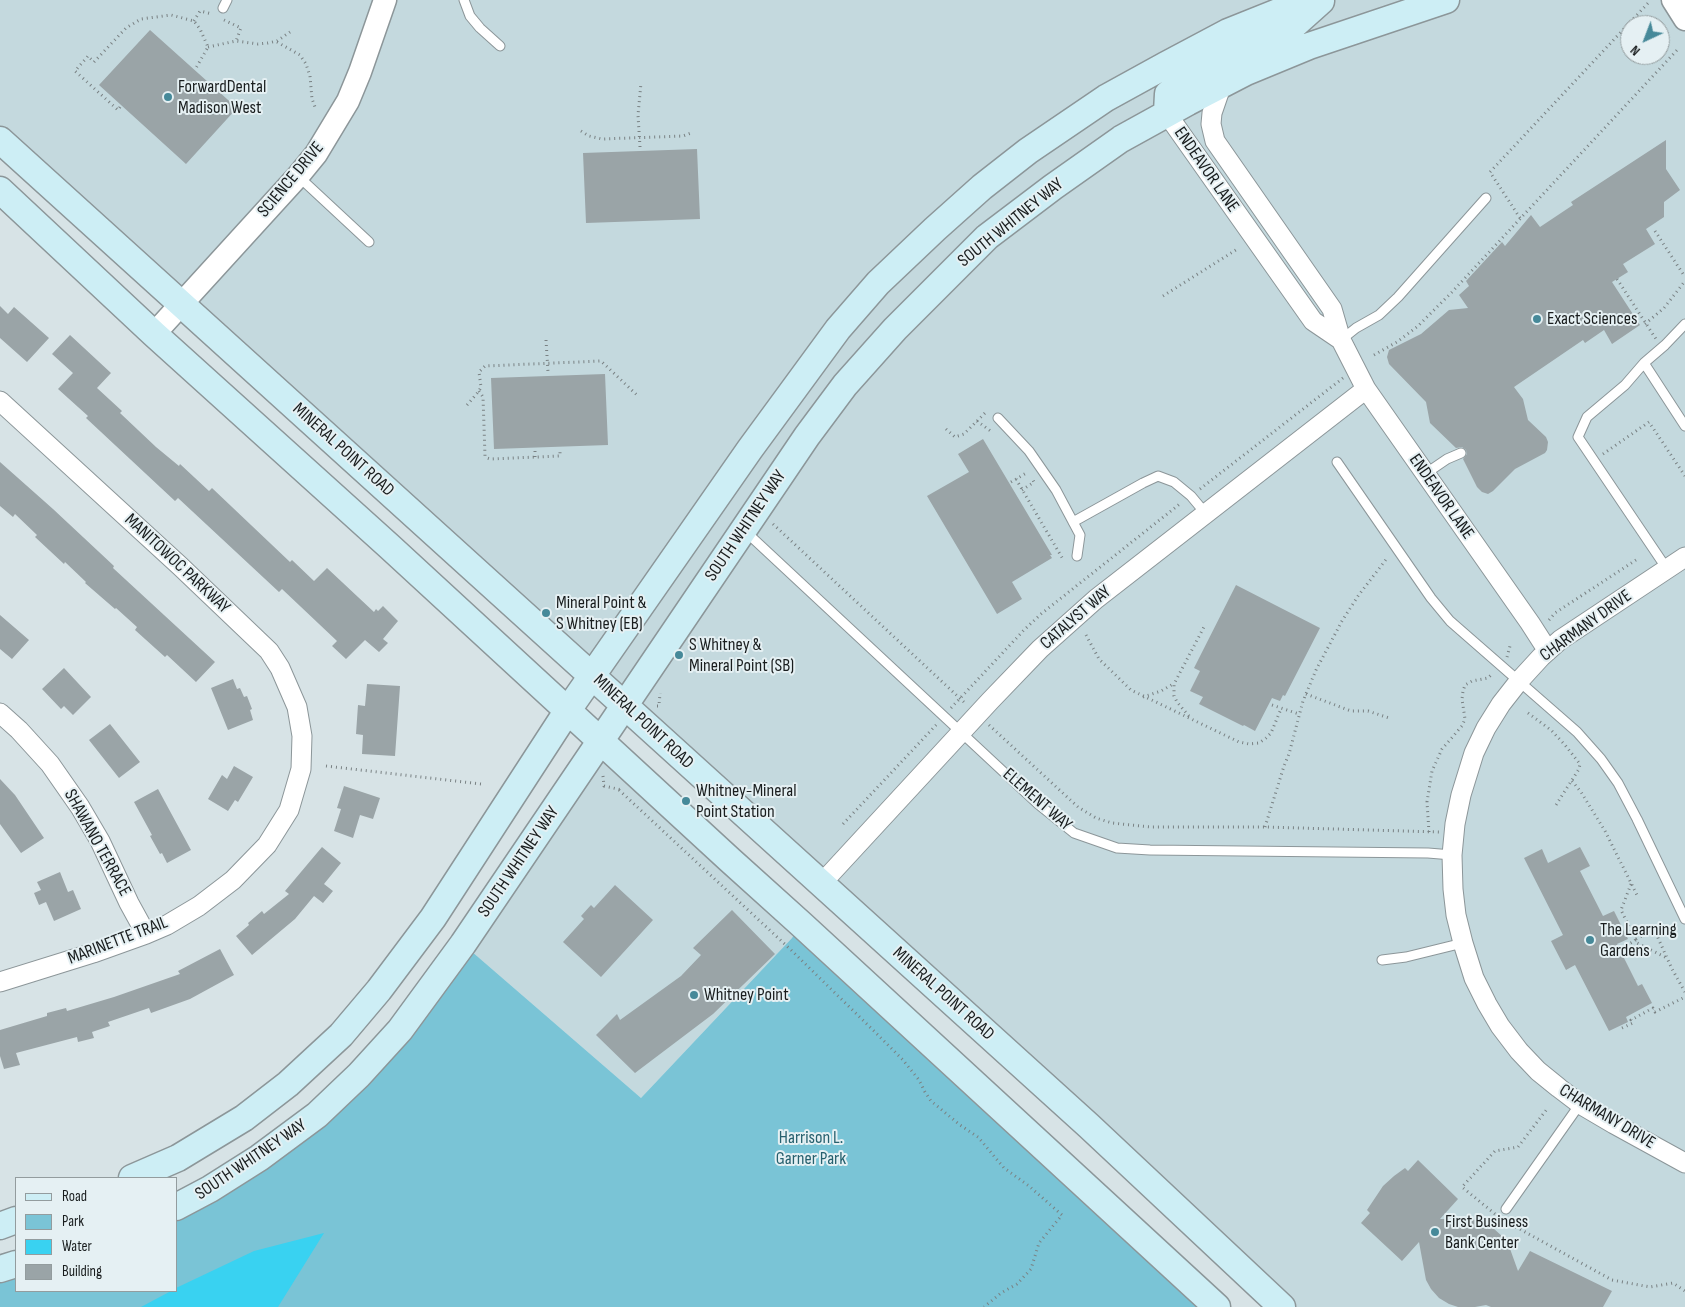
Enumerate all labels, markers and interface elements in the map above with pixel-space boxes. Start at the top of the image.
north arrow [1620,15,1670,65]
text: N [1627,42,1644,59]
place label: ForwardDental Madison West [178,76,266,118]
marker: ForwardDental Madison West [162,91,174,103]
street label: ENDEAVOR LANE [1169,123,1243,217]
street label: SCIENCE DRIVE [253,138,329,222]
street label: SOUTH WHITNEY WAY [954,174,1068,272]
place label: Exact Sciences [1547,308,1637,330]
marker: Exact Sciences [1531,313,1543,325]
street label: MINERAL POINT ROAD [288,399,398,501]
street label: ENDEAVOR LANE [1404,450,1478,544]
street label: SOUTH WHITNEY WAY [701,466,791,586]
street label: MANITOWOC PARKWAY [120,510,234,618]
street label: CATALYST WAY [1036,582,1116,654]
street label: CHARMANY DRIVE [1536,585,1636,667]
place label: Mineral Point & S Whitney (EB) [556,592,647,634]
marker: Mineral Point & S Whitney (EB) [540,607,552,619]
place label: S Whitney & Mineral Point (SB) [689,634,794,676]
marker: S Whitney & Mineral Point (SB) [673,649,685,661]
street label: MINERAL POINT ROAD [588,670,698,774]
street label: ELEMENT WAY [998,764,1076,836]
place label: Whitney-Mineral Point Station [696,780,797,822]
street label: SHAWANO TERRACE [59,786,135,900]
marker: Whitney-Mineral Point Station [680,795,692,807]
street label: SOUTH WHITNEY WAY [474,802,564,922]
street label: MARINETTE TRAIL [65,912,171,970]
place label: The Learning Gardens [1600,919,1677,962]
marker: The Learning Gardens [1584,934,1596,946]
street label: MINERAL POINT ROAD [888,943,998,1045]
place label: Whitney Point [704,984,789,1006]
marker: Whitney Point [688,989,700,1001]
street label: CHARMANY DRIVE [1555,1080,1659,1154]
street label: SOUTH WHITNEY WAY [191,1115,311,1205]
park label: Harrison L. Garner Park [776,1127,846,1170]
legend [15,1177,178,1292]
text: Road [62,1187,87,1206]
place label: First Business Bank Center [1445,1211,1528,1254]
text: Park [62,1212,84,1231]
marker: First Business Bank Center [1429,1226,1441,1238]
text: Water [62,1237,92,1256]
text: Building [62,1262,102,1281]

